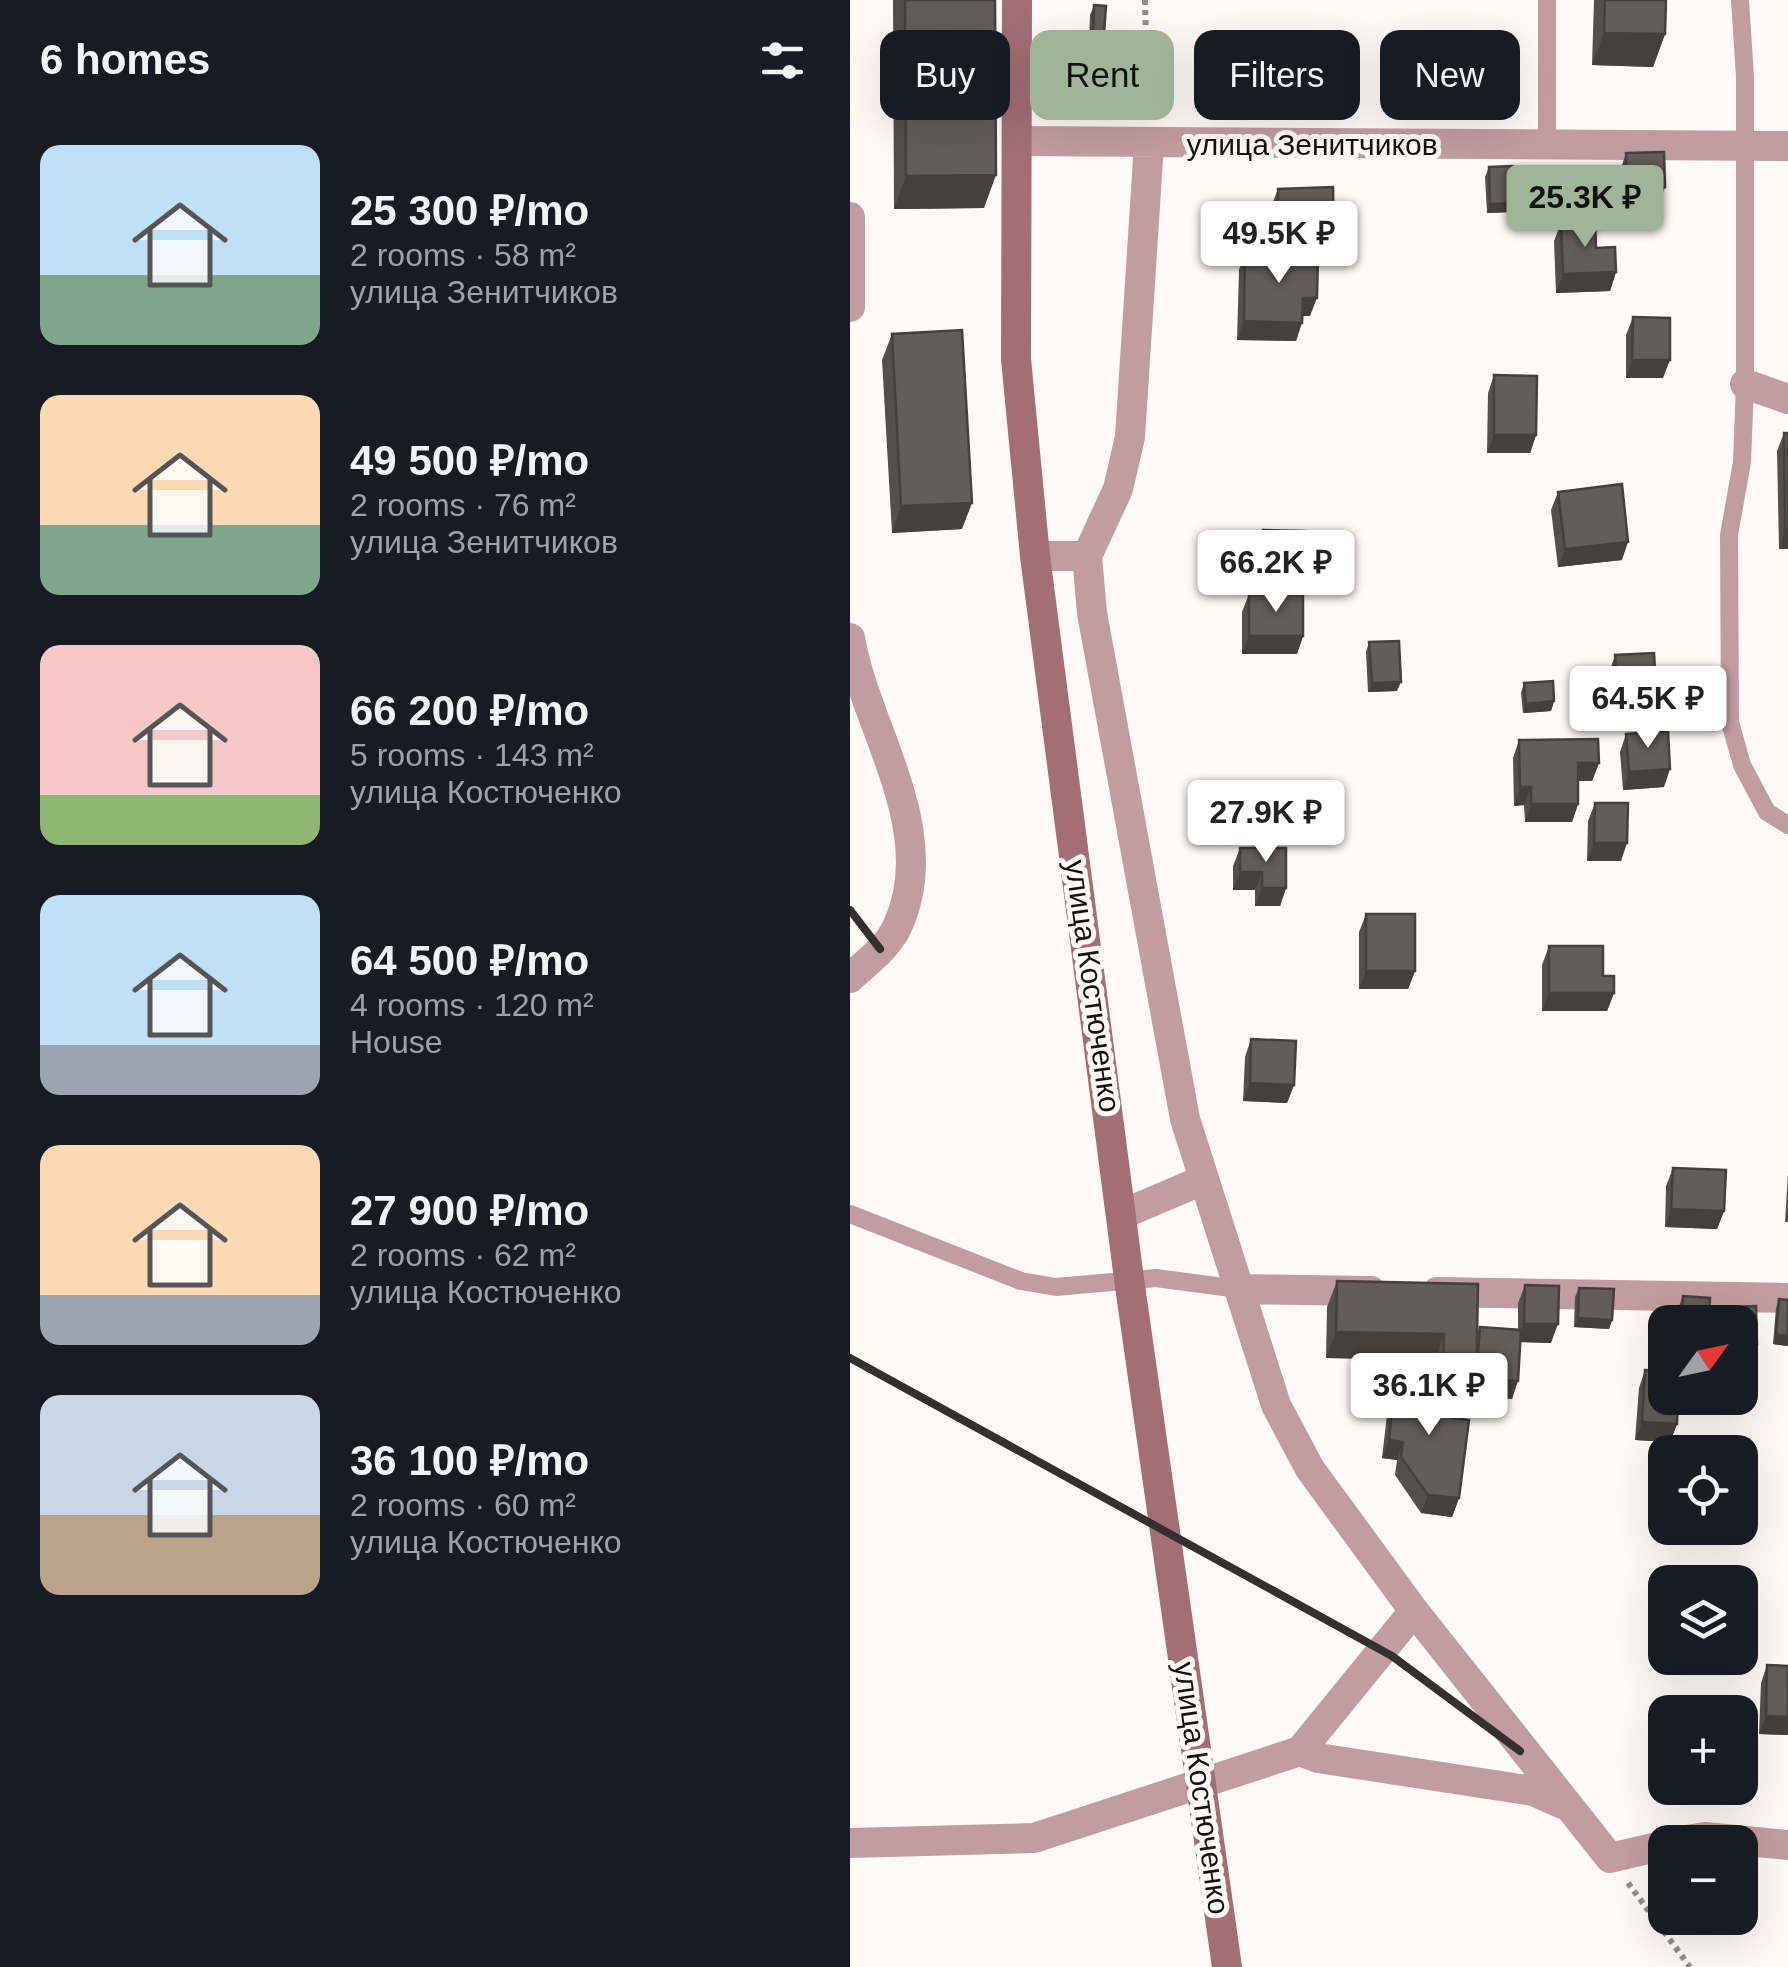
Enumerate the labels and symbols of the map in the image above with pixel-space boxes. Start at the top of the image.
street label: улица Зенитчиков [1186,128,1438,161]
pin: 25.3K ₽ [1493,165,1677,250]
pin: 49.5K ₽ [1187,201,1371,286]
pin: 66.2K ₽ [1184,530,1368,615]
pin: 64.5K ₽ [1556,666,1740,751]
pin: 27.9K ₽ [1174,780,1358,865]
street label: улица Костюченко [1059,858,1127,1114]
north arrow [1648,1305,1758,1415]
pin: 36.1K ₽ [1337,1353,1521,1438]
street label: улица Костюченко [1168,1660,1236,1916]

